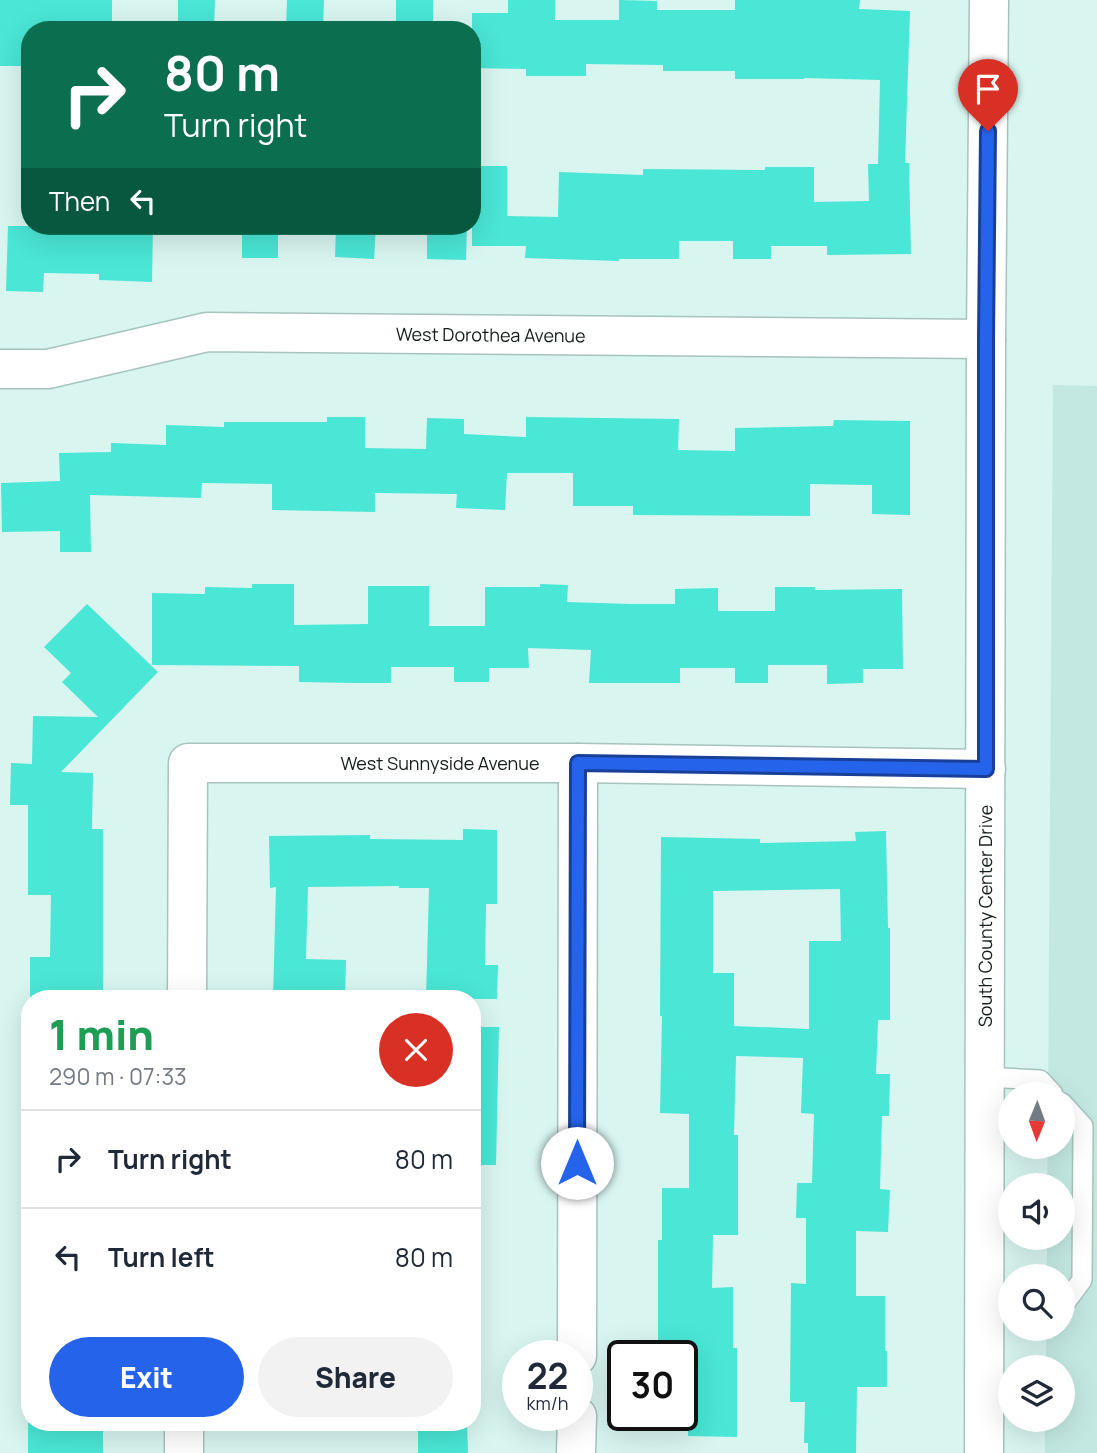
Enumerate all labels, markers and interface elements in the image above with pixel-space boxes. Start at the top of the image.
text: 80 m [164,39,280,106]
icon: right [49,49,140,140]
pin [958,59,1018,131]
icon: arrive [969,70,1007,108]
text: Turn right [164,103,307,147]
icon: left [124,182,162,220]
text: Then [49,183,110,219]
street label: West Dorothea Avenue [396,322,586,347]
street label: West Sunnyside Avenue [340,751,540,775]
street label: South County Center Drive [973,805,997,1027]
text: 1 min [49,1005,154,1063]
button: close [379,1013,453,1087]
text: 290 m · 07:33 [49,1060,187,1092]
north arrow [998,1082,1074,1158]
map controls [998,1082,1075,1432]
position arrow [540,1126,614,1200]
icon: right [49,1140,87,1178]
text: Turn right [108,1141,232,1177]
text: 80 m [395,1141,453,1177]
button: sound [998,1173,1075,1250]
icon: left [49,1238,87,1276]
text: Turn left [108,1239,215,1275]
text: 80 m [395,1239,453,1275]
button: search [998,1264,1075,1341]
button: Exit [49,1337,244,1417]
button: Share [258,1337,453,1417]
speed limit sign: 30 [607,1340,698,1431]
text: 22 [527,1352,568,1400]
button: layers [998,1355,1075,1432]
text: km/h [527,1391,568,1415]

